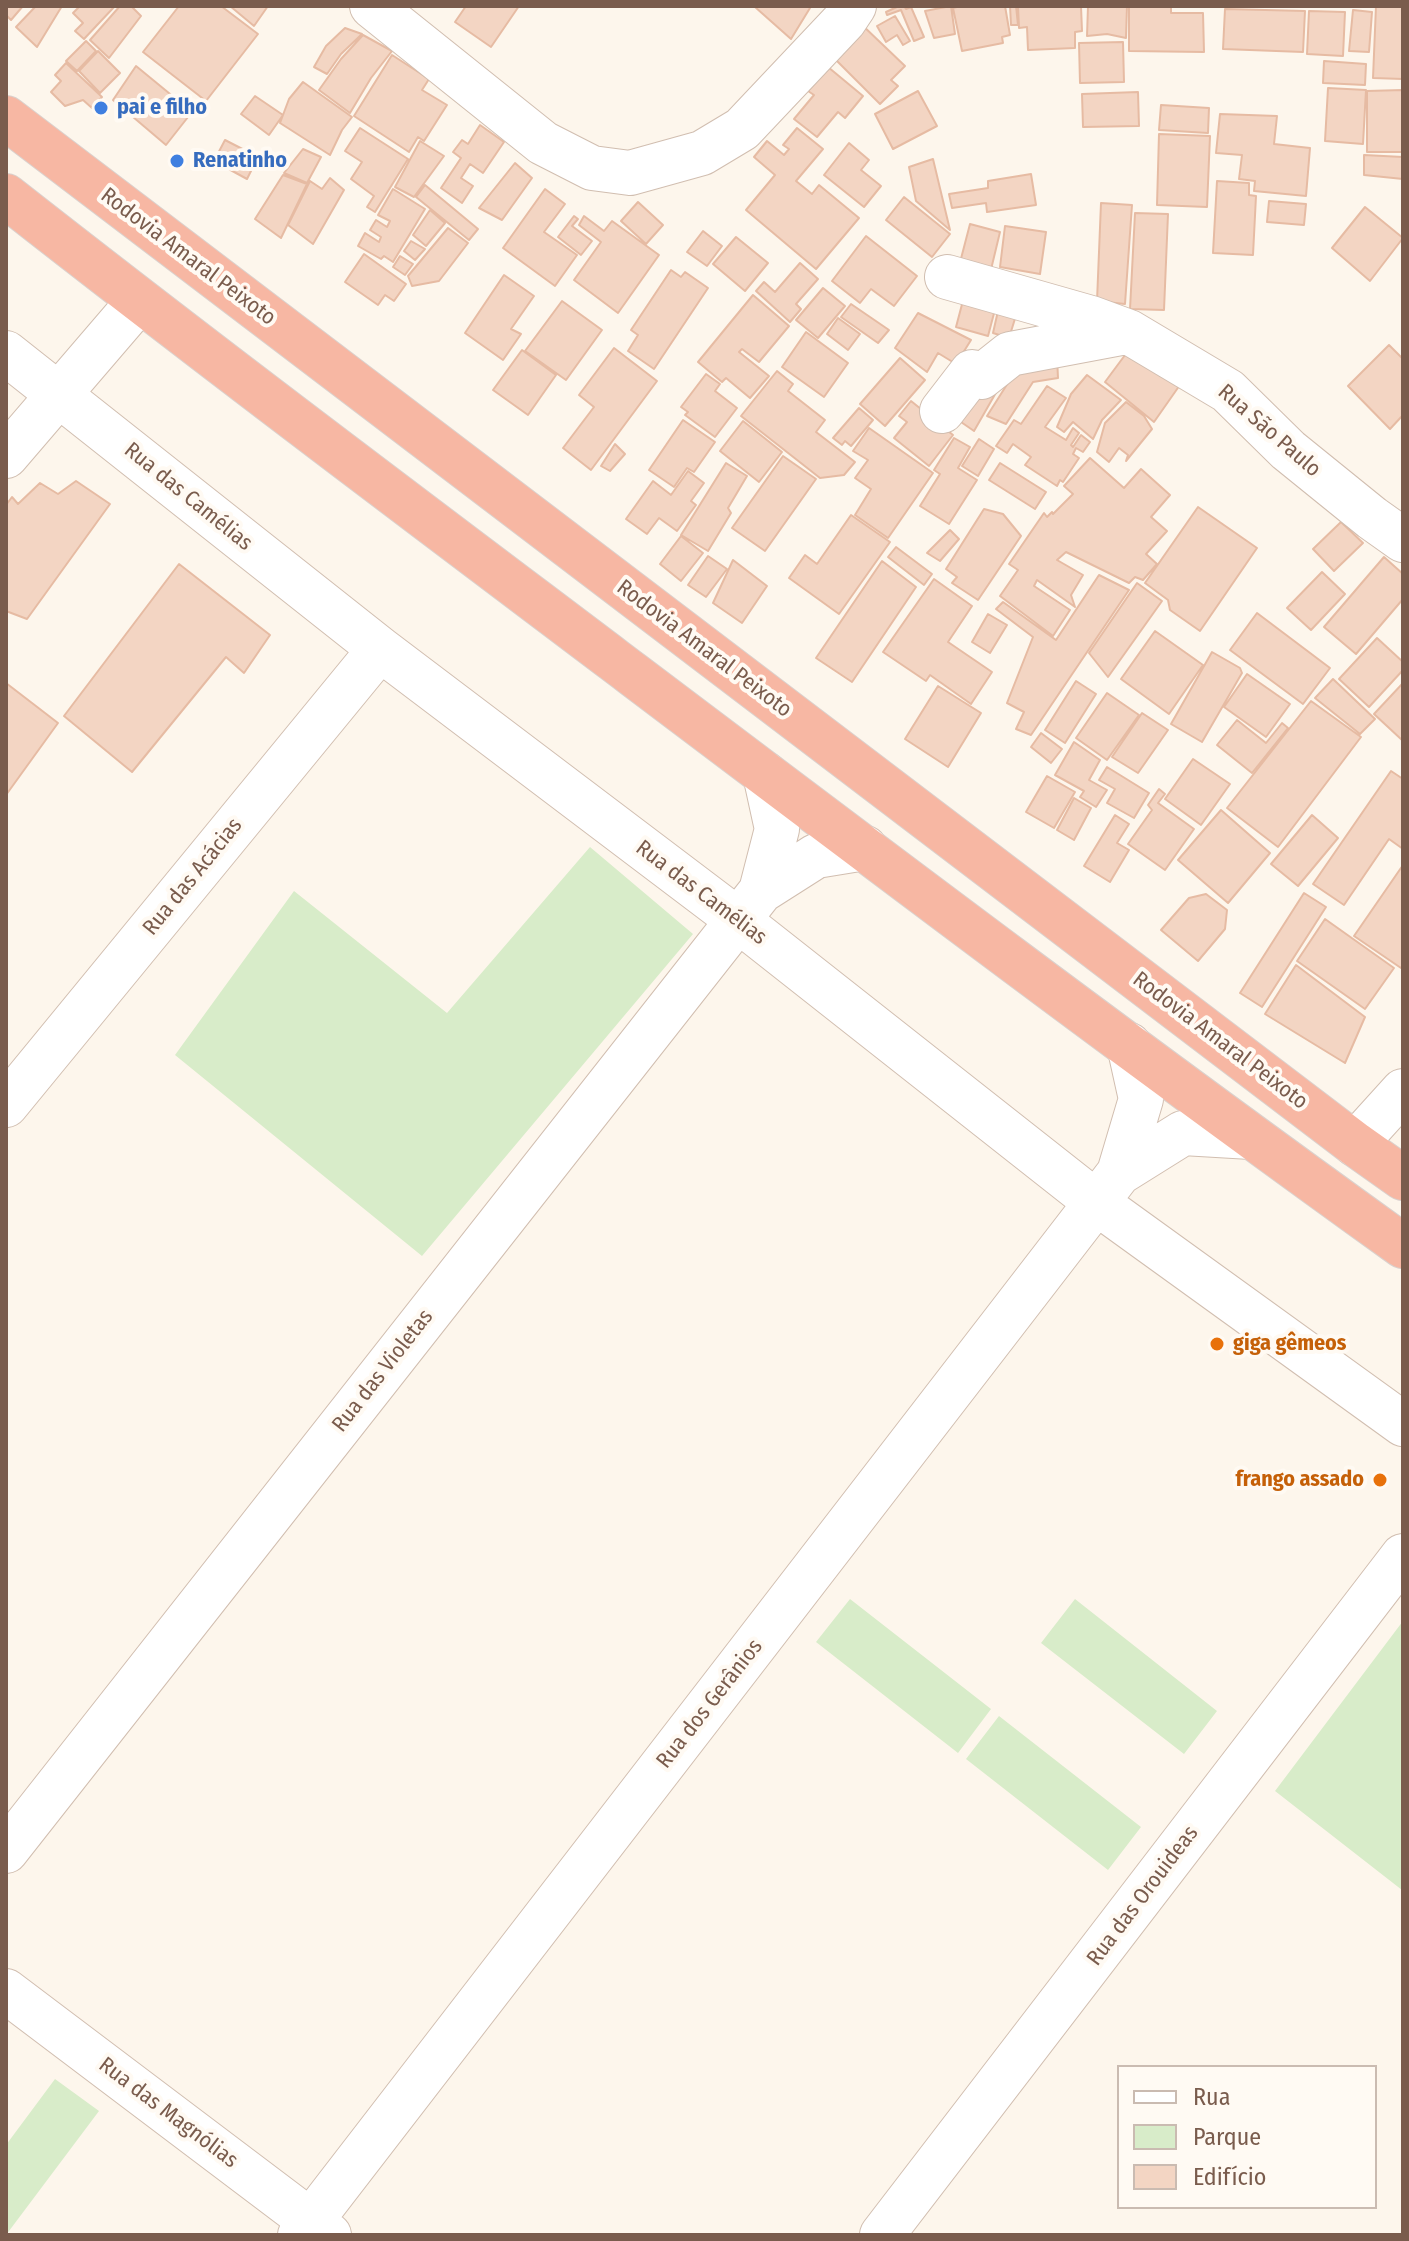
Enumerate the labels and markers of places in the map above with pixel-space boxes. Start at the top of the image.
place label: pai e filho [117,95,207,121]
marker: pai e filho [92,99,110,117]
place label: Renatinho [193,148,287,174]
marker: Renatinho [168,152,186,170]
place label: giga gêmeos [1233,1331,1346,1357]
marker: giga gêmeos [1208,1335,1226,1353]
place label: frango assado [1236,1467,1364,1493]
marker: frango assado [1371,1471,1389,1489]

